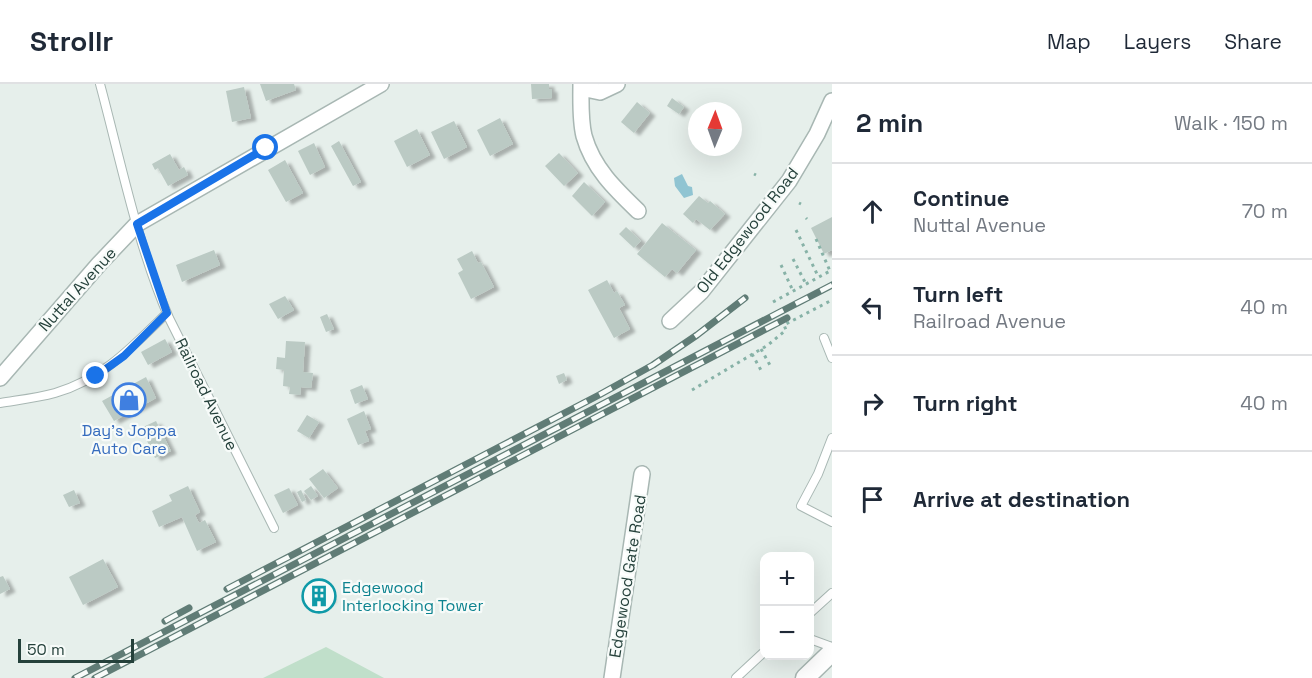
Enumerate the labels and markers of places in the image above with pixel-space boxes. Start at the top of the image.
shop icon: Day's Joppa Auto Care [111,382,147,418]
place label: Day's Joppa Auto Care [82,420,176,459]
place label: Edgewood Interlocking Tower [342,577,483,616]
building icon: Edgewood Interlocking Tower [301,578,337,614]

